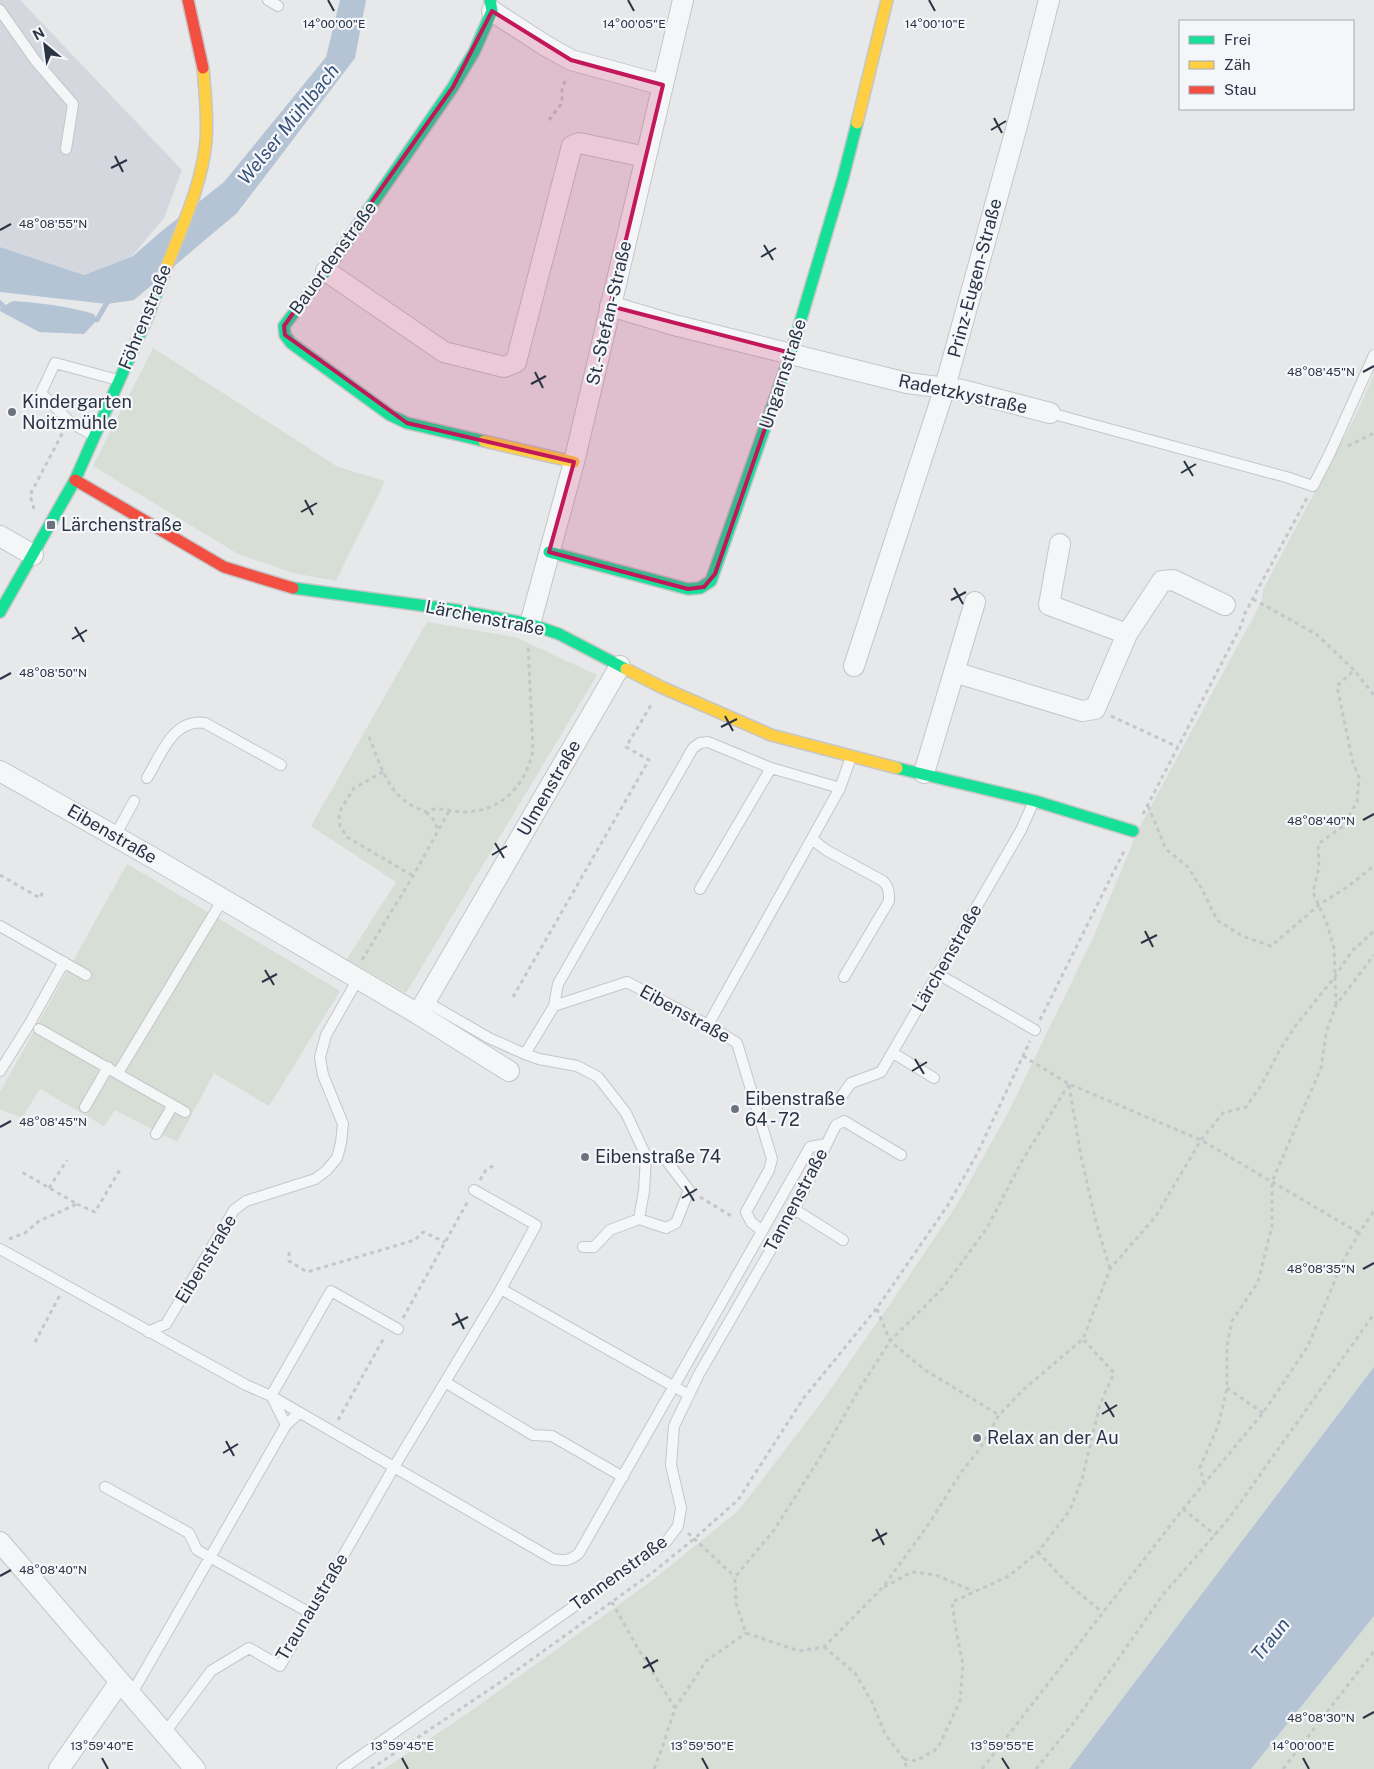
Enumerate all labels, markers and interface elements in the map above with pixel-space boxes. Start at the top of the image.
text: 14°00'00"E [303,17,365,31]
text: 14°00'05"E [602,17,666,31]
text: 14°00'10"E [905,17,965,31]
north arrow [20,20,70,70]
legend [1179,20,1354,110]
text: N [30,24,47,43]
text: Frei [1224,31,1251,48]
text: Zäh [1224,56,1251,73]
water label: Welser Mühlbach [233,59,343,189]
text: Stau [1224,81,1257,98]
street label: Prinz-Eugen-Straße [943,196,1006,360]
street label: Bauordenstraße [285,197,381,318]
text: 48°08'55"N [19,217,87,231]
street label: St.-Stefan-Straße [582,239,635,387]
street label: Föhrenstraße [114,261,175,373]
street label: Ungarnstraße [755,316,810,432]
text: 48°08'45"N [1287,365,1355,379]
street label: Radetzkystraße [897,370,1029,417]
place label: Kindergarten Noitzmühle [22,391,132,433]
marker: Kindergarten Noitzmühle [6,406,18,418]
place label: Lärchenstraße [61,514,182,535]
marker: Lärchenstraße [45,519,57,531]
street label: Lärchenstraße [424,596,546,639]
text: 48°08'50"N [19,666,87,680]
street label: Ulmenstraße [513,736,585,840]
street label: Eibenstraße [64,799,161,868]
text: 48°08'40"N [1287,814,1355,828]
street label: Lärchenstraße [907,900,986,1015]
street label: Eibenstraße [636,980,734,1047]
place label: Eibenstraße 64 - 72 [745,1088,845,1130]
marker: Eibenstraße 64 - 72 [729,1103,741,1115]
text: 48°08'45"N [19,1115,87,1129]
street label: Tannenstraße [759,1144,832,1255]
place label: Eibenstraße 74 [595,1146,721,1167]
marker: Eibenstraße 74 [579,1151,591,1163]
street label: Eibenstraße [171,1210,240,1307]
text: 48°08'35"N [1287,1262,1355,1276]
place label: Relax an der Au [987,1427,1119,1448]
marker: Relax an der Au [971,1432,983,1444]
street label: Tannenstraße [566,1531,671,1615]
street label: Traunaustraße [271,1549,352,1664]
text: 48°08'40"N [19,1563,87,1577]
water label: Traun [1246,1613,1294,1665]
text: 48°08'30"N [1287,1711,1355,1725]
text: 13°59'40"E [70,1739,134,1753]
text: 13°59'45"E [370,1739,434,1753]
text: 13°59'50"E [670,1739,734,1753]
text: 13°59'55"E [970,1739,1034,1753]
text: 14°00'00"E [1272,1739,1334,1753]

